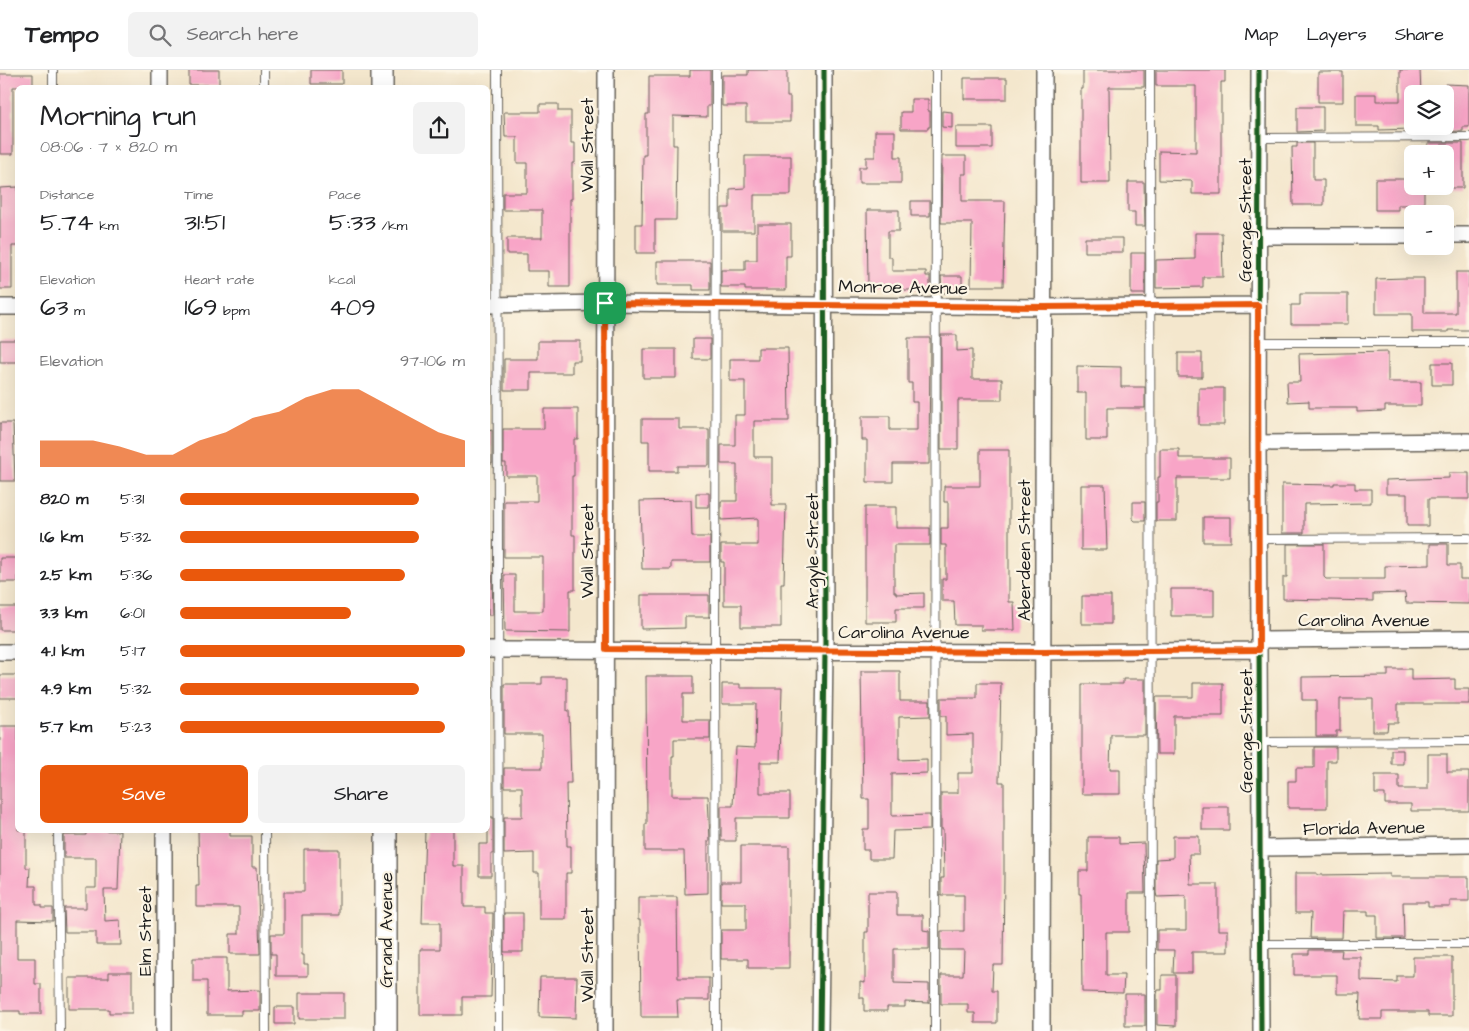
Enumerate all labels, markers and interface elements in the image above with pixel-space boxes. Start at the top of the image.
search box [128,12,478,57]
text: Tempo [25,18,98,52]
icon: search [146,21,174,49]
text: Search here [186,21,299,48]
text: Map [1244,22,1278,47]
text: Layers [1306,22,1367,47]
text: Share [1395,22,1444,47]
map controls [1404,85,1454,255]
button: layers [1404,85,1454,135]
text: Morning run [40,97,196,136]
street label: Wall Street [575,97,600,192]
button: share [413,102,465,154]
text: 08:06 · 7 × 820 m [40,136,177,158]
button: + [1404,145,1454,195]
street label: George Street [1233,157,1259,282]
text: Distance [40,185,94,205]
text: Time [184,185,214,205]
text: Pace [329,185,361,205]
text: 5.74 [40,205,94,240]
text: 31:51 [184,205,225,240]
text: 5:33 [329,205,376,240]
button: − [1404,205,1454,255]
text: km [94,216,119,236]
text: /km [376,216,407,236]
text: Elevation [40,270,95,290]
text: Heart rate [184,270,255,290]
text: kcal [329,270,355,290]
street label: Monroe Avenue [838,274,968,301]
pin [584,282,626,324]
icon: arrive [591,289,619,317]
text: 63 [40,290,68,325]
text: 169 [184,290,217,325]
text: 409 [329,290,376,325]
text: m [68,301,85,321]
text: bpm [217,301,250,321]
text: Elevation [40,350,103,372]
text: 97–106 m [400,350,465,372]
street label: Aberdeen Street [1012,478,1037,621]
text: 820 m [40,488,88,510]
text: 5:31 [120,488,144,510]
street label: Argyle Street [800,492,826,609]
street label: Wall Street [575,503,600,598]
text: 1.6 km [40,526,83,548]
text: 5:32 [120,526,151,548]
text: 2.5 km [40,564,91,586]
text: 5:36 [120,564,152,586]
text: 3.3 km [40,602,87,624]
text: 6:01 [120,602,145,624]
street label: Carolina Avenue [1298,608,1430,633]
street label: Carolina Avenue [838,620,970,645]
text: 4.1 km [40,640,84,662]
text: 5:17 [120,640,146,662]
street label: George Street [1234,668,1260,793]
text: 4.9 km [40,678,91,700]
text: 5:32 [120,678,151,700]
text: 5.7 km [40,716,92,738]
text: 5:23 [120,716,151,738]
button: Save [40,765,248,823]
button: Share [258,765,465,823]
street label: Florida Avenue [1303,815,1426,842]
street label: Grand Avenue [374,872,399,988]
street label: Elm Street [133,885,158,976]
street label: Wall Street [575,907,600,1002]

